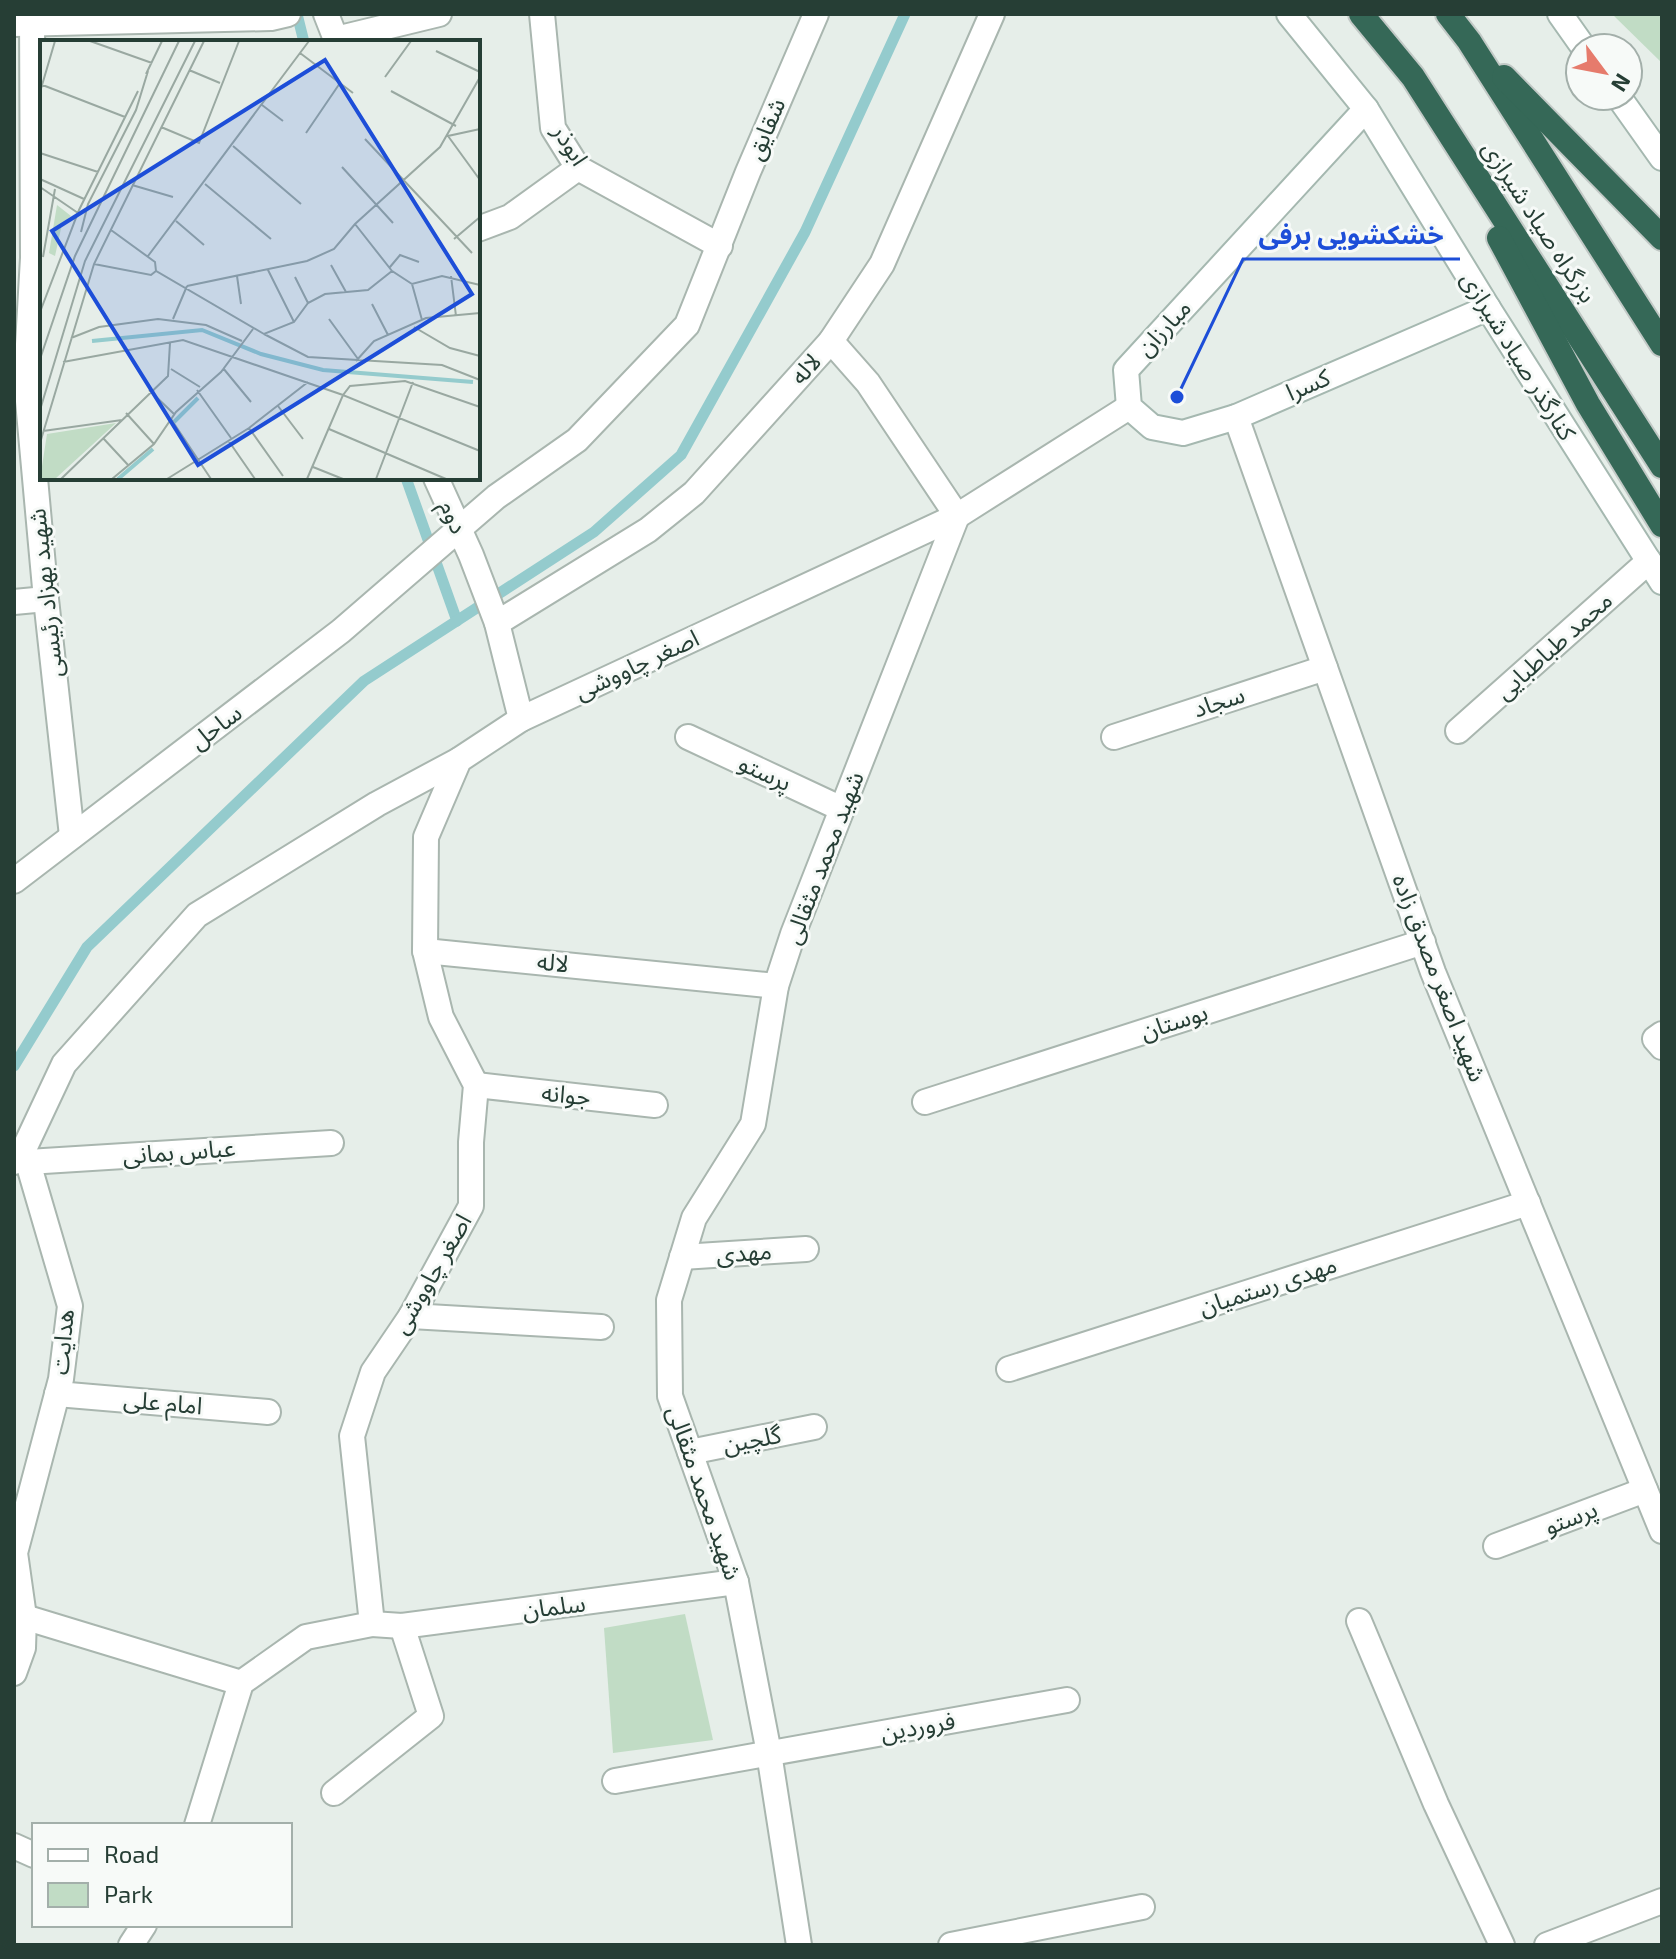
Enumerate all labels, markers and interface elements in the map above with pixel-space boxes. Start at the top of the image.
north arrow [1564,32,1644,112]
inset map [40,40,480,480]
text: N [1607,70,1637,97]
street label: شقایق [739,93,792,164]
street label: ابوذر [546,117,595,171]
street label: بزرگراه صیاد شیرازی [1476,135,1603,308]
callout: خشکشویی برفی [1243,209,1460,259]
text: خشکشویی برفی [1258,218,1444,250]
street label: کنارگذر صیاد شیرازی [1455,265,1583,446]
street label: مبارزان [1129,293,1197,362]
street label: لاله [783,346,826,390]
street label: کسرا [1281,361,1335,407]
street label: دوم [430,495,475,540]
street label: شهید بهزاد رئیسی [21,507,69,679]
street label: محمد طباطبایی [1488,585,1618,705]
street label: اصغر چاووشی [570,622,704,707]
street label: سجاد [1189,679,1248,722]
street label: ساحل [183,697,247,755]
street label: پرستو [734,747,797,798]
street label: شهید محمد مثقالی [776,767,869,948]
street label: شهید اصغر مصدق زاده [1387,870,1493,1086]
street label: لاله [536,945,571,978]
street label: بوستان [1136,996,1211,1046]
street label: جوانه [540,1077,592,1111]
street label: عباس بمانی [121,1132,236,1169]
street label: اصغر چاووشی [385,1208,479,1339]
street label: مهدی [715,1235,773,1269]
street label: مهدی رستمیان [1195,1249,1340,1321]
street label: هدایت [44,1308,79,1376]
street label: امام علی [122,1384,204,1424]
street label: شهید محمد مثقالی [662,1402,749,1583]
street label: گلچین [720,1418,785,1460]
street label: پرستو [1540,1493,1602,1542]
street label: سلمان [521,1587,587,1625]
street label: فروردین [878,1705,957,1747]
legend [32,1823,292,1927]
text: Road [104,1839,159,1868]
text: Park [104,1879,153,1908]

